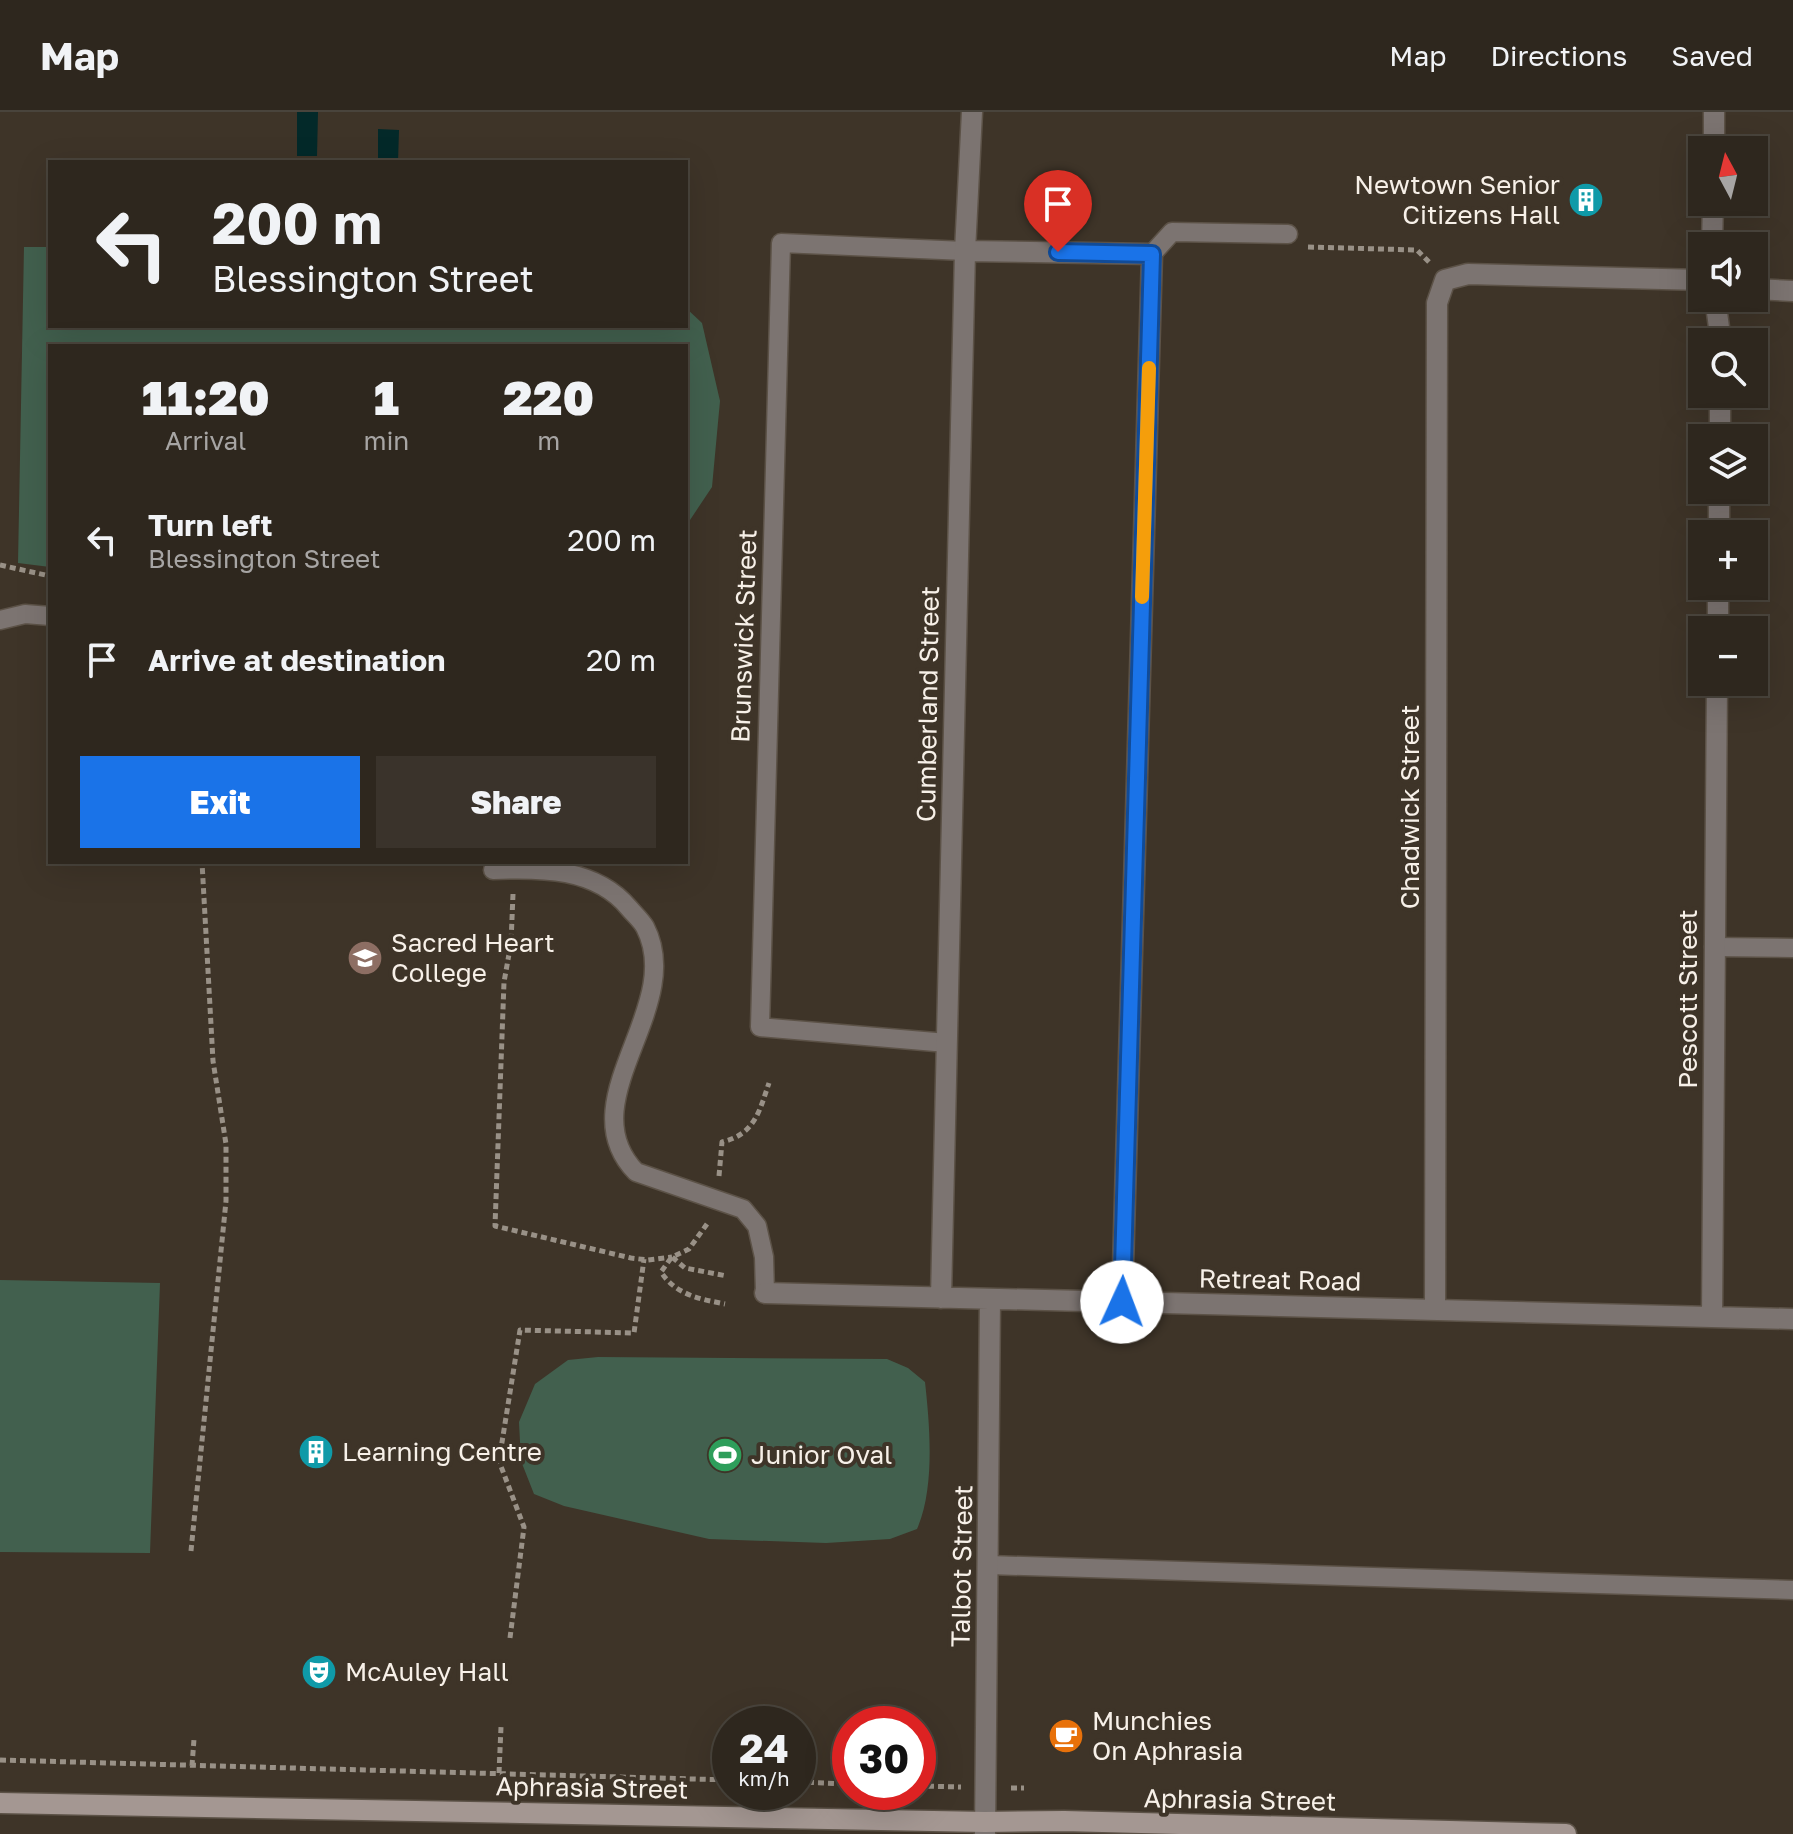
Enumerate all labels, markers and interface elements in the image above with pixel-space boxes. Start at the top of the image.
text: Map [40,33,119,78]
text: Map [1389,39,1446,72]
text: Directions [1490,39,1627,72]
text: Saved [1671,39,1753,72]
north arrow [1688,136,1768,216]
map controls [1688,136,1768,696]
place label: Newtown Senior Citizens Hall [1354,169,1560,230]
pin [1024,170,1092,252]
building icon: Newtown Senior Citizens Hall [1567,181,1605,219]
icon: arrive [1036,182,1080,226]
text: 200 m [212,189,382,256]
icon: left [80,192,184,296]
button: sound [1688,232,1768,312]
text: Blessington Street [212,257,534,300]
button: search [1688,328,1768,408]
text: 11:20 [142,368,270,426]
text: 1 [374,368,399,426]
text: 220 [503,368,594,426]
button: layers [1688,424,1768,504]
text: Arrival [165,425,246,456]
text: min [363,425,409,456]
text: m [537,425,560,456]
text: Turn left [148,507,273,543]
icon: left [80,518,124,562]
button: + [1688,520,1768,600]
text: 200 m [567,522,656,558]
street label: Brunswick Street [724,529,763,743]
text: Blessington Street [148,543,381,574]
street label: Cumberland Street [910,586,945,822]
button: − [1688,616,1768,696]
icon: arrive [80,638,124,682]
text: Arrive at destination [148,642,445,678]
text: 20 m [586,642,656,678]
street label: Chadwick Street [1394,705,1425,909]
button: Exit [80,756,360,848]
button: Share [376,756,656,848]
street label: Pescott Street [1672,909,1703,1089]
place label: Sacred Heart College [391,927,555,988]
school or university icon: Sacred Heart College [346,939,384,977]
position arrow [1080,1260,1164,1344]
street label: Retreat Road [1198,1263,1362,1296]
building icon: Learning Centre [297,1433,335,1471]
place label: Learning Centre [342,1436,542,1467]
sports icon: Junior Oval [706,1436,744,1474]
place label: Junior Oval [751,1439,892,1470]
street label: Talbot Street [945,1485,978,1647]
theatre icon: McAuley Hall [300,1653,338,1691]
place label: McAuley Hall [345,1656,509,1687]
place label: Munchies On Aphrasia [1092,1705,1243,1766]
speed limit sign: 30 [832,1706,936,1810]
cafe icon: Munchies On Aphrasia [1047,1717,1085,1755]
text: 24 [739,1724,789,1772]
text: km/h [739,1766,789,1790]
street label: Aphrasia Street [495,1770,689,1805]
street label: Aphrasia Street [1143,1782,1337,1817]

